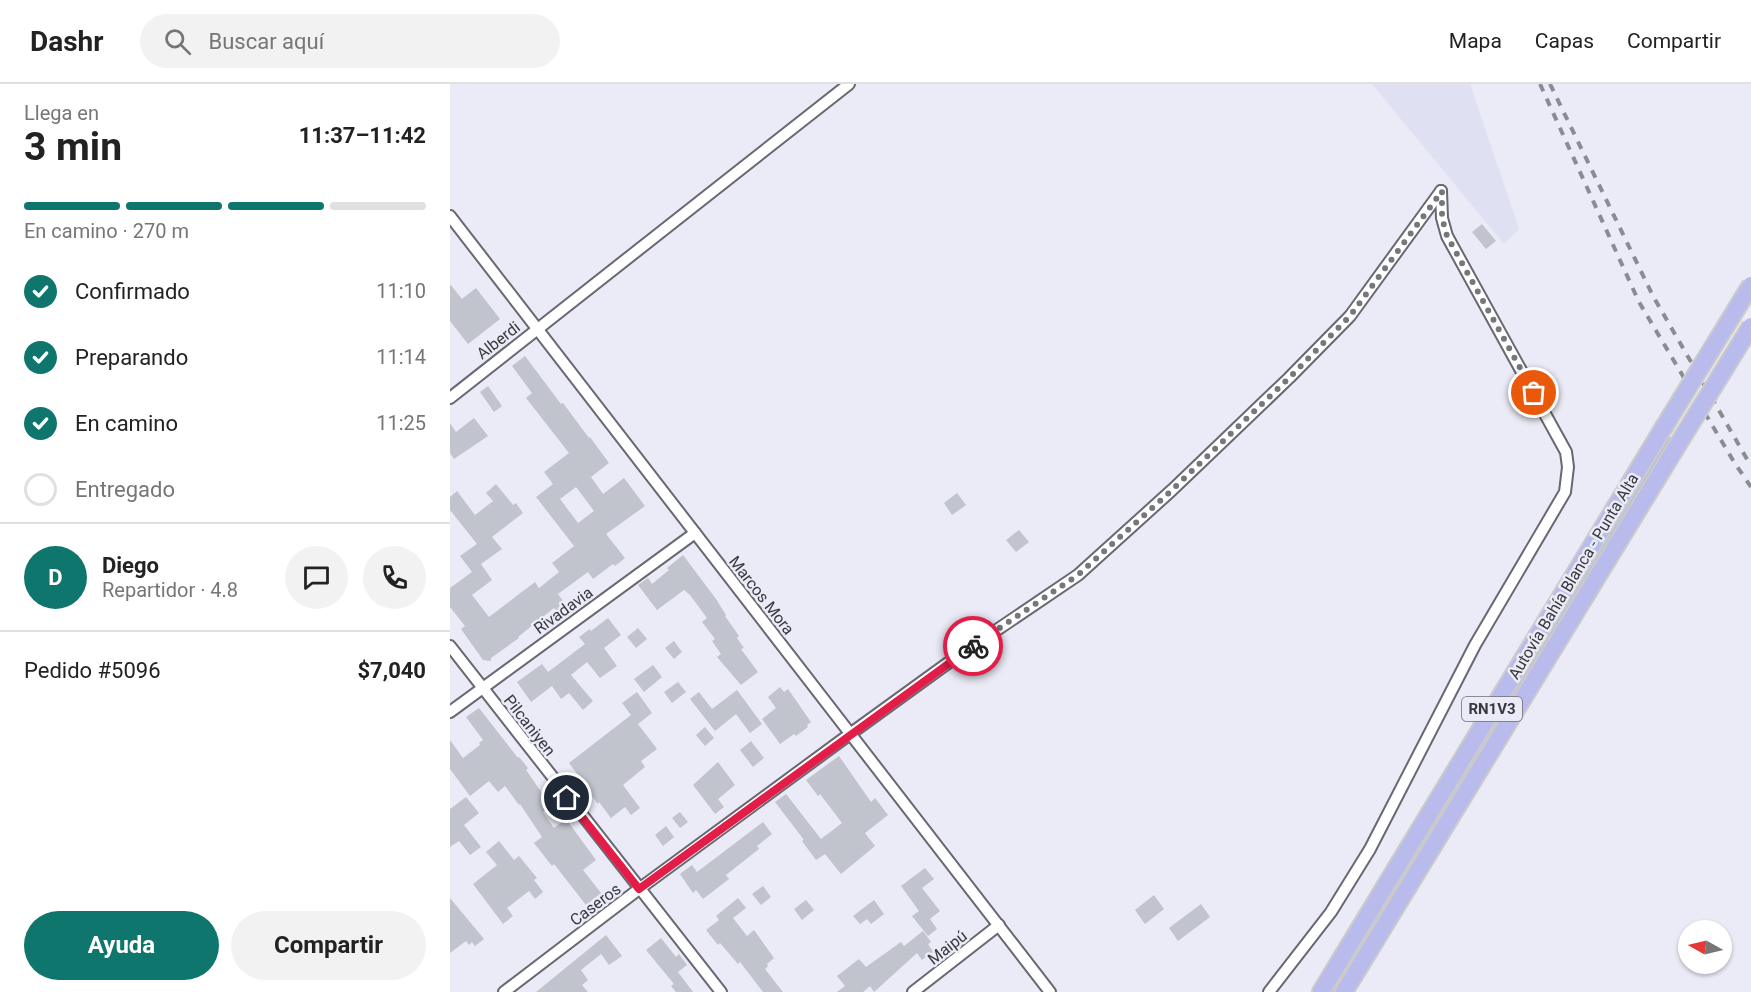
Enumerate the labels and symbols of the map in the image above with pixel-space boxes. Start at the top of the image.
street label: Alberdi [473,318,524,363]
pin [1508,367,1559,418]
street label: Autovía Bahía Blanca - Punta Alta [1504,470,1642,683]
street label: Marcos Mora [725,552,798,638]
street label: Rivadavia [530,583,596,638]
courier [943,616,1003,676]
street label: Pilcaniyen [500,691,559,760]
road number: RN1V3 [1462,697,1522,721]
pin [541,772,592,823]
street label: Caseros [566,879,624,930]
north arrow [1678,920,1732,974]
street label: Maipú [924,926,971,969]

